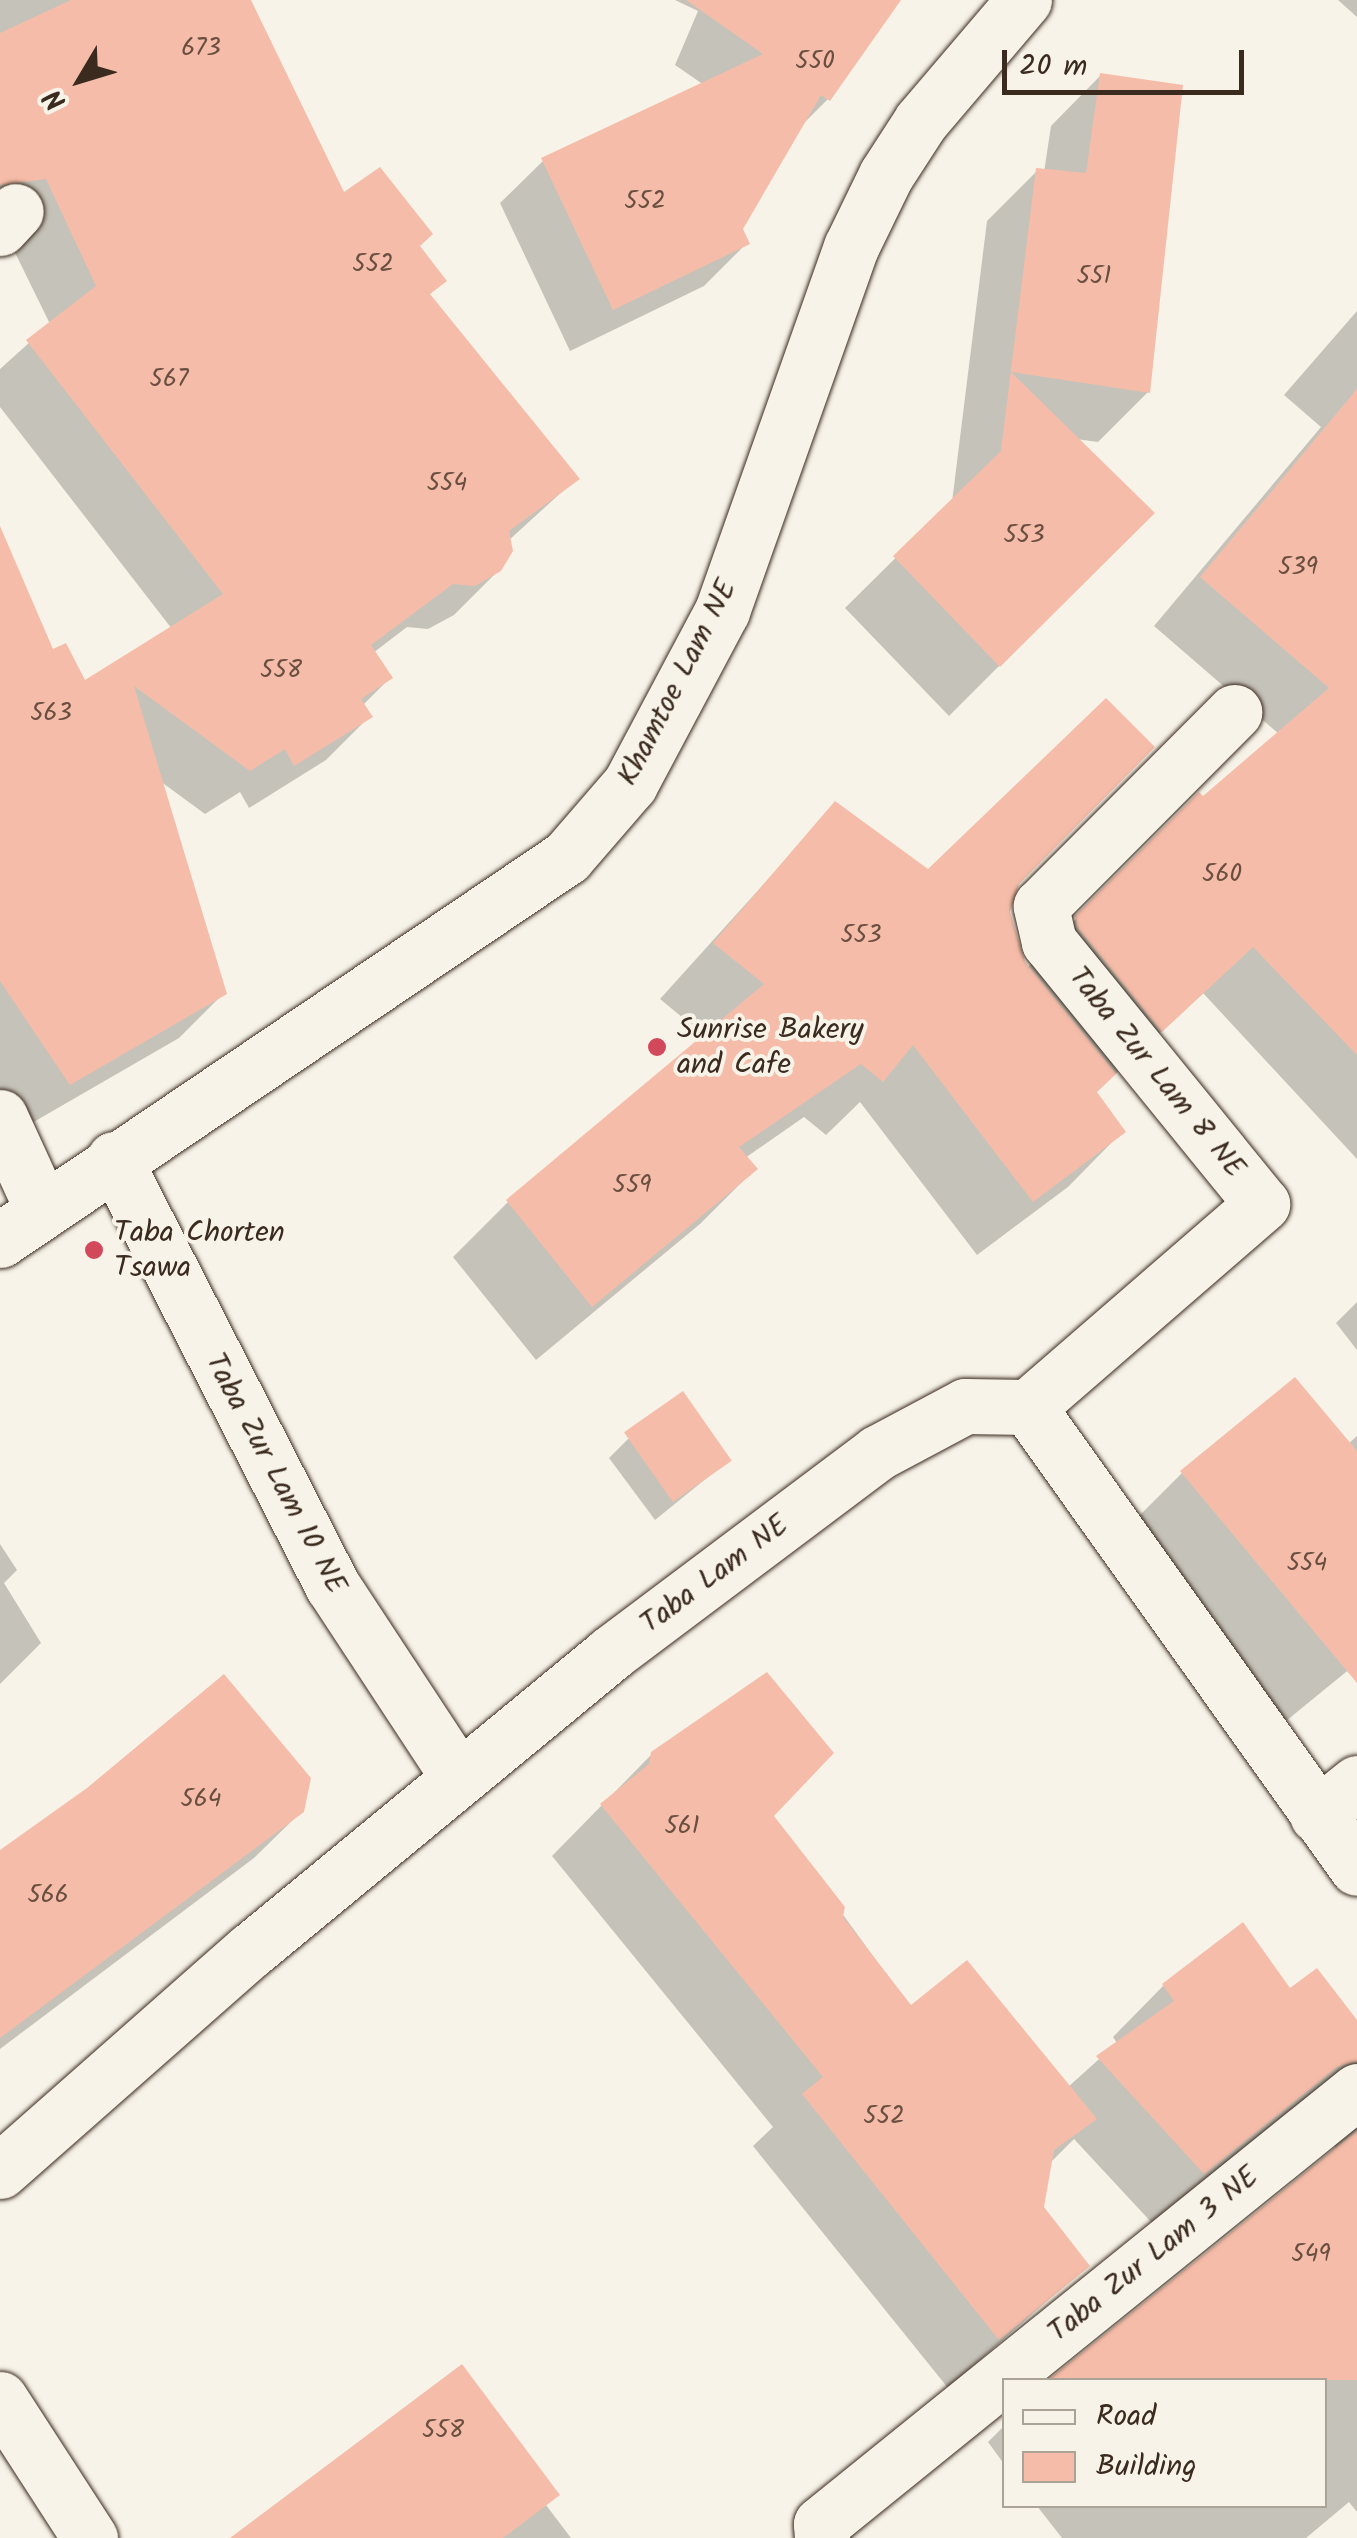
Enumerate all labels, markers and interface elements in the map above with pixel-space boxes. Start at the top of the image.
north arrow [30,30,130,130]
scale bar [1007,30,1250,92]
house number: 673 [181,33,221,63]
text: 20 m [1019,43,1087,91]
house number: 550 [795,46,835,76]
text: N [33,78,79,120]
house number: 552 [624,186,666,216]
house number: 552 [352,249,394,279]
house number: 551 [1077,261,1111,291]
house number: 567 [150,364,188,394]
house number: 554 [427,468,467,498]
house number: 553 [1003,520,1045,550]
house number: 539 [1278,552,1318,582]
street label: Khamtoe Lam NE [610,574,746,792]
house number: 558 [260,655,302,685]
house number: 563 [30,698,72,728]
house number: 560 [1202,859,1242,889]
house number: 553 [840,920,882,950]
street label: Taba Zur Lam 8 NE [1060,960,1252,1186]
place label: Sunrise Bakery and Cafe [677,1012,863,1082]
marker: Sunrise Bakery and Cafe [646,1036,668,1058]
house number: 559 [612,1170,652,1200]
place label: Taba Chorten Tsawa [114,1215,285,1286]
marker: Taba Chorten Tsawa [83,1239,105,1261]
street label: Taba Zur Lam 10 NE [196,1347,354,1601]
street label: Taba Lam NE [634,1508,796,1642]
house number: 554 [1287,1548,1327,1578]
house number: 564 [180,1784,222,1814]
house number: 561 [664,1811,700,1841]
house number: 566 [27,1880,69,1910]
house number: 552 [863,2101,905,2131]
street label: Taba Zur Lam 3 NE [1042,2159,1266,2351]
house number: 549 [1291,2239,1331,2269]
legend [1002,2378,1327,2508]
text: Road [1096,2393,1156,2441]
house number: 558 [422,2415,464,2445]
text: Building [1096,2443,1196,2491]

